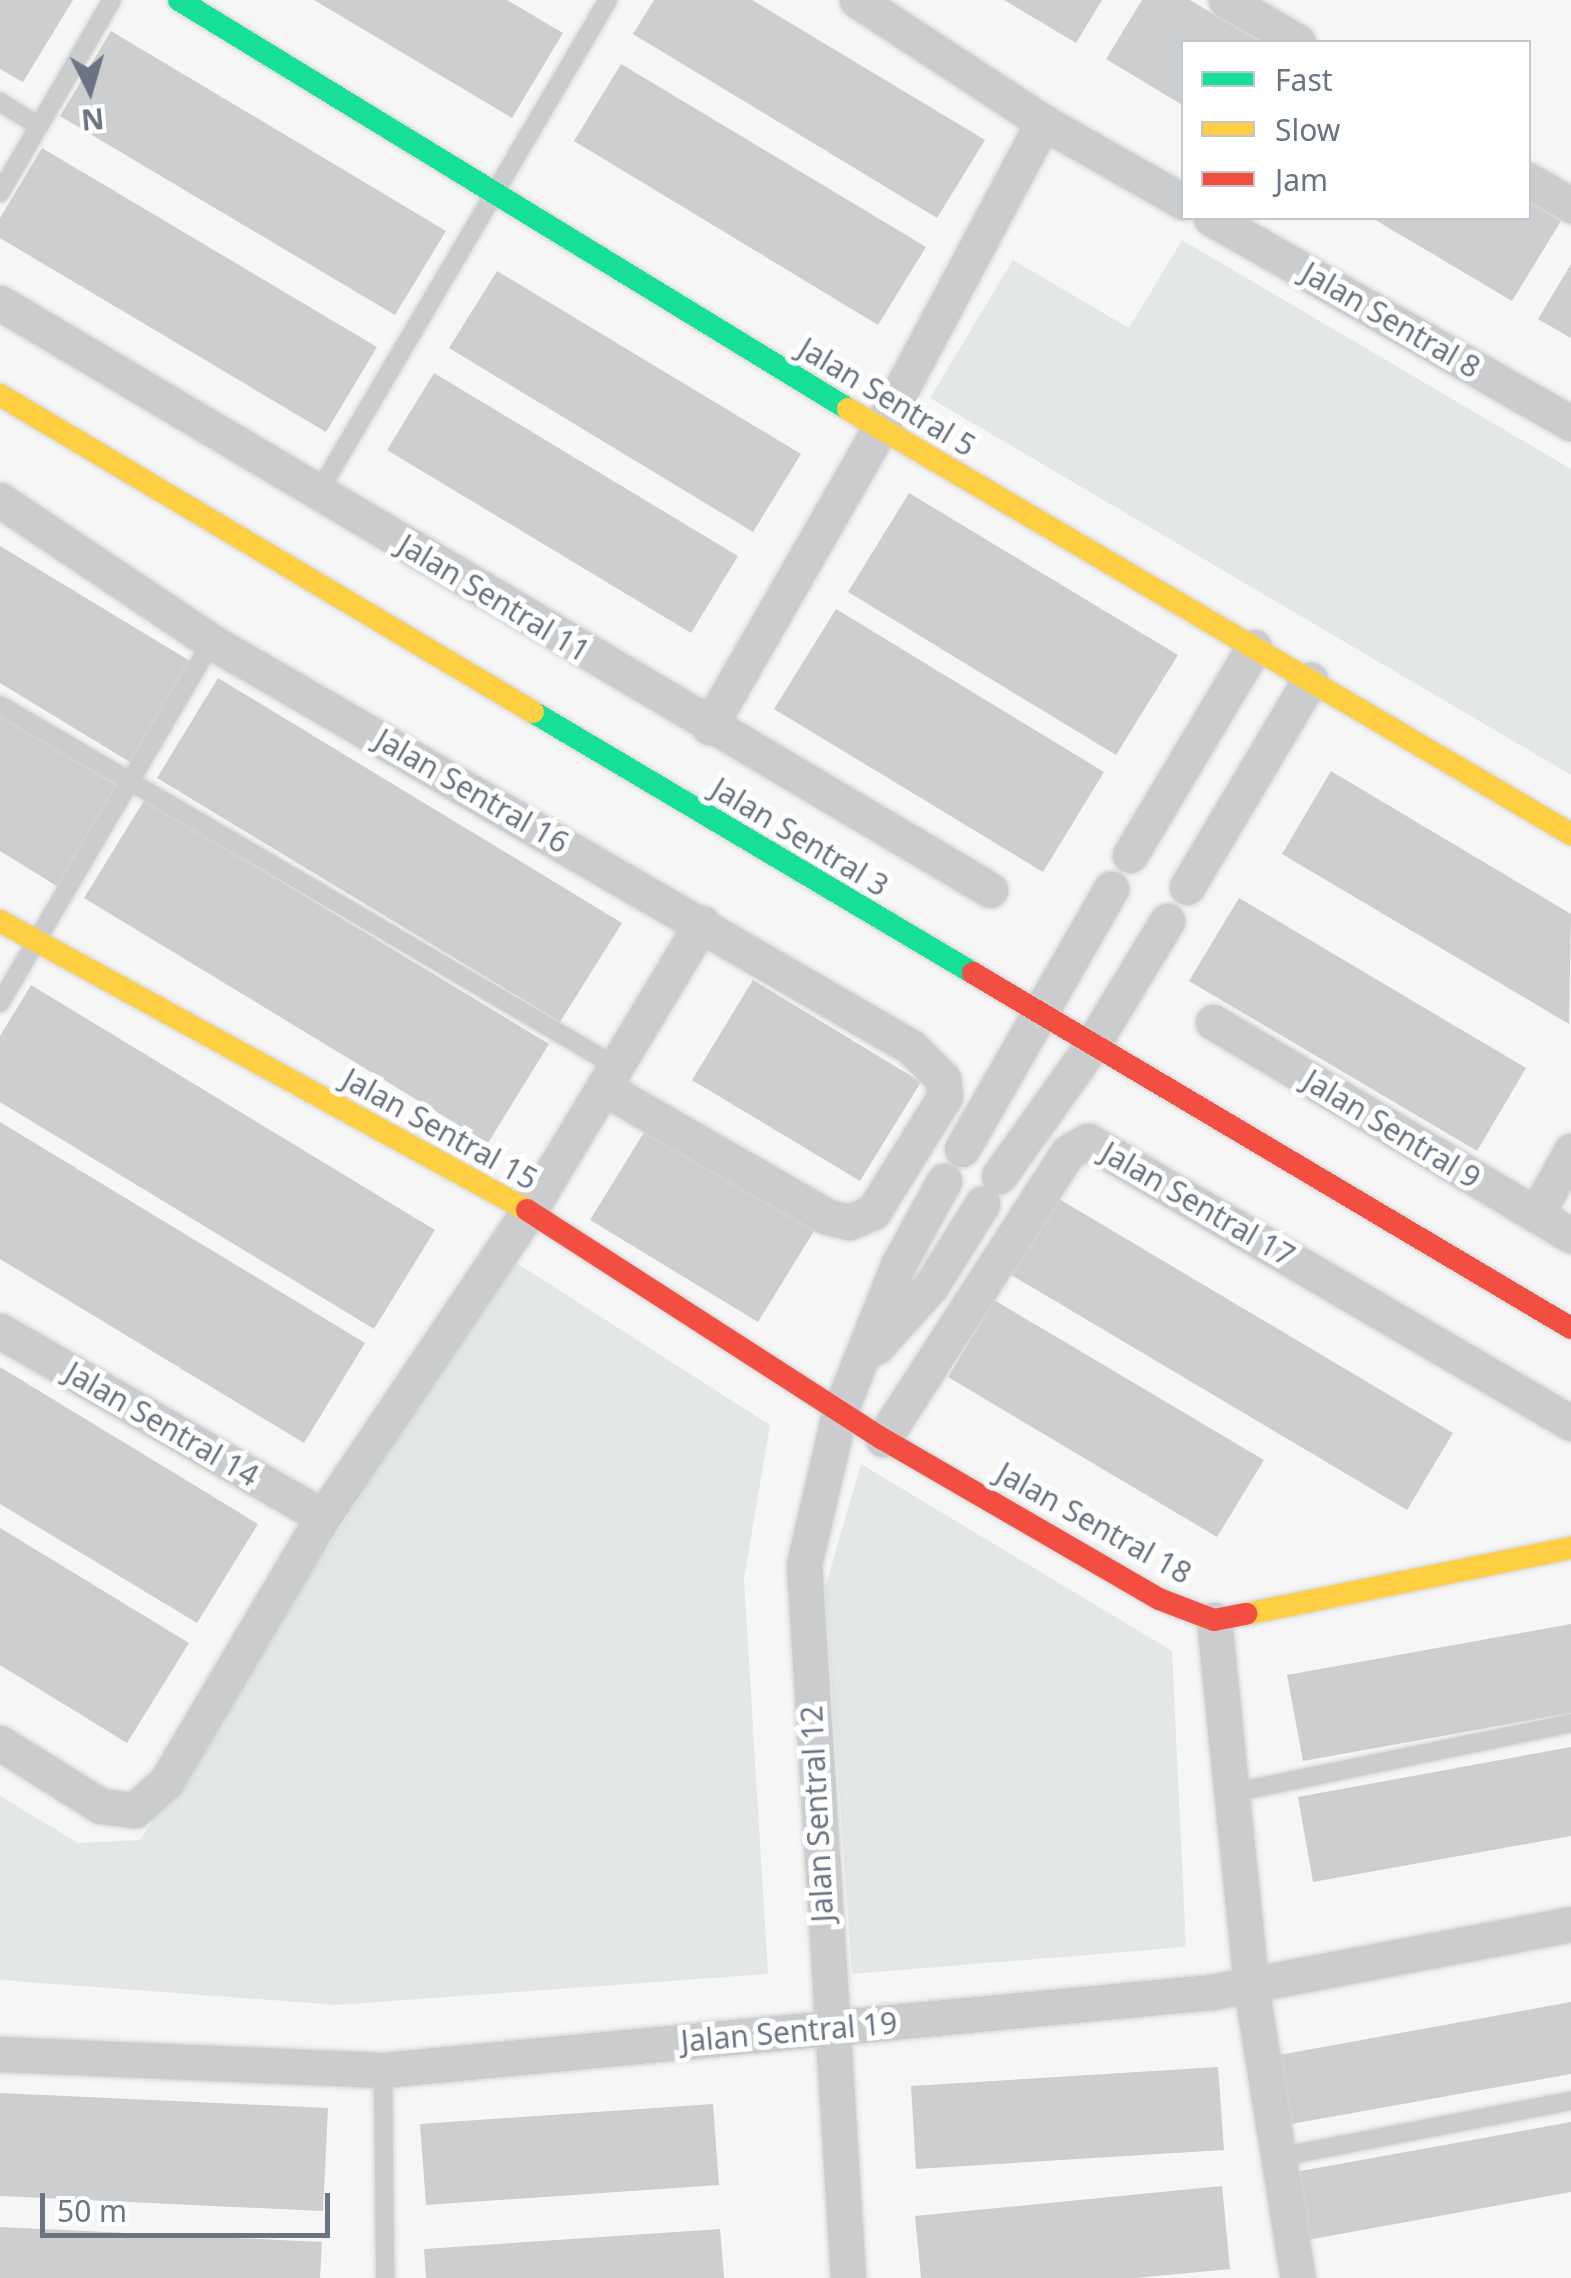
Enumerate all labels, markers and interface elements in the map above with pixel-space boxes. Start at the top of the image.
north arrow [40,40,140,140]
legend [1181,40,1531,220]
text: Fast [1275,59,1333,100]
text: N [80,100,106,140]
text: Slow [1275,109,1340,150]
text: Jam [1275,159,1328,200]
street label: Jalan Sentral 8 [1295,254,1487,386]
street label: Jalan Sentral 5 [792,330,982,464]
street label: Jalan Sentral 11 [392,527,596,669]
street label: Jalan Sentral 16 [369,721,575,861]
street label: Jalan Sentral 3 [705,770,895,904]
street label: Jalan Sentral 15 [336,1061,544,1197]
street label: Jalan Sentral 9 [1297,1062,1487,1196]
street label: Jalan Sentral 17 [1095,1134,1301,1274]
street label: Jalan Sentral 14 [59,1354,265,1494]
street label: Jalan Sentral 18 [990,1455,1198,1591]
street label: Jalan Sentral 12 [793,1705,841,1923]
street label: Jalan Sentral 19 [679,2005,899,2059]
scale bar [45,2173,335,2235]
text: 50 m [57,2190,127,2231]

